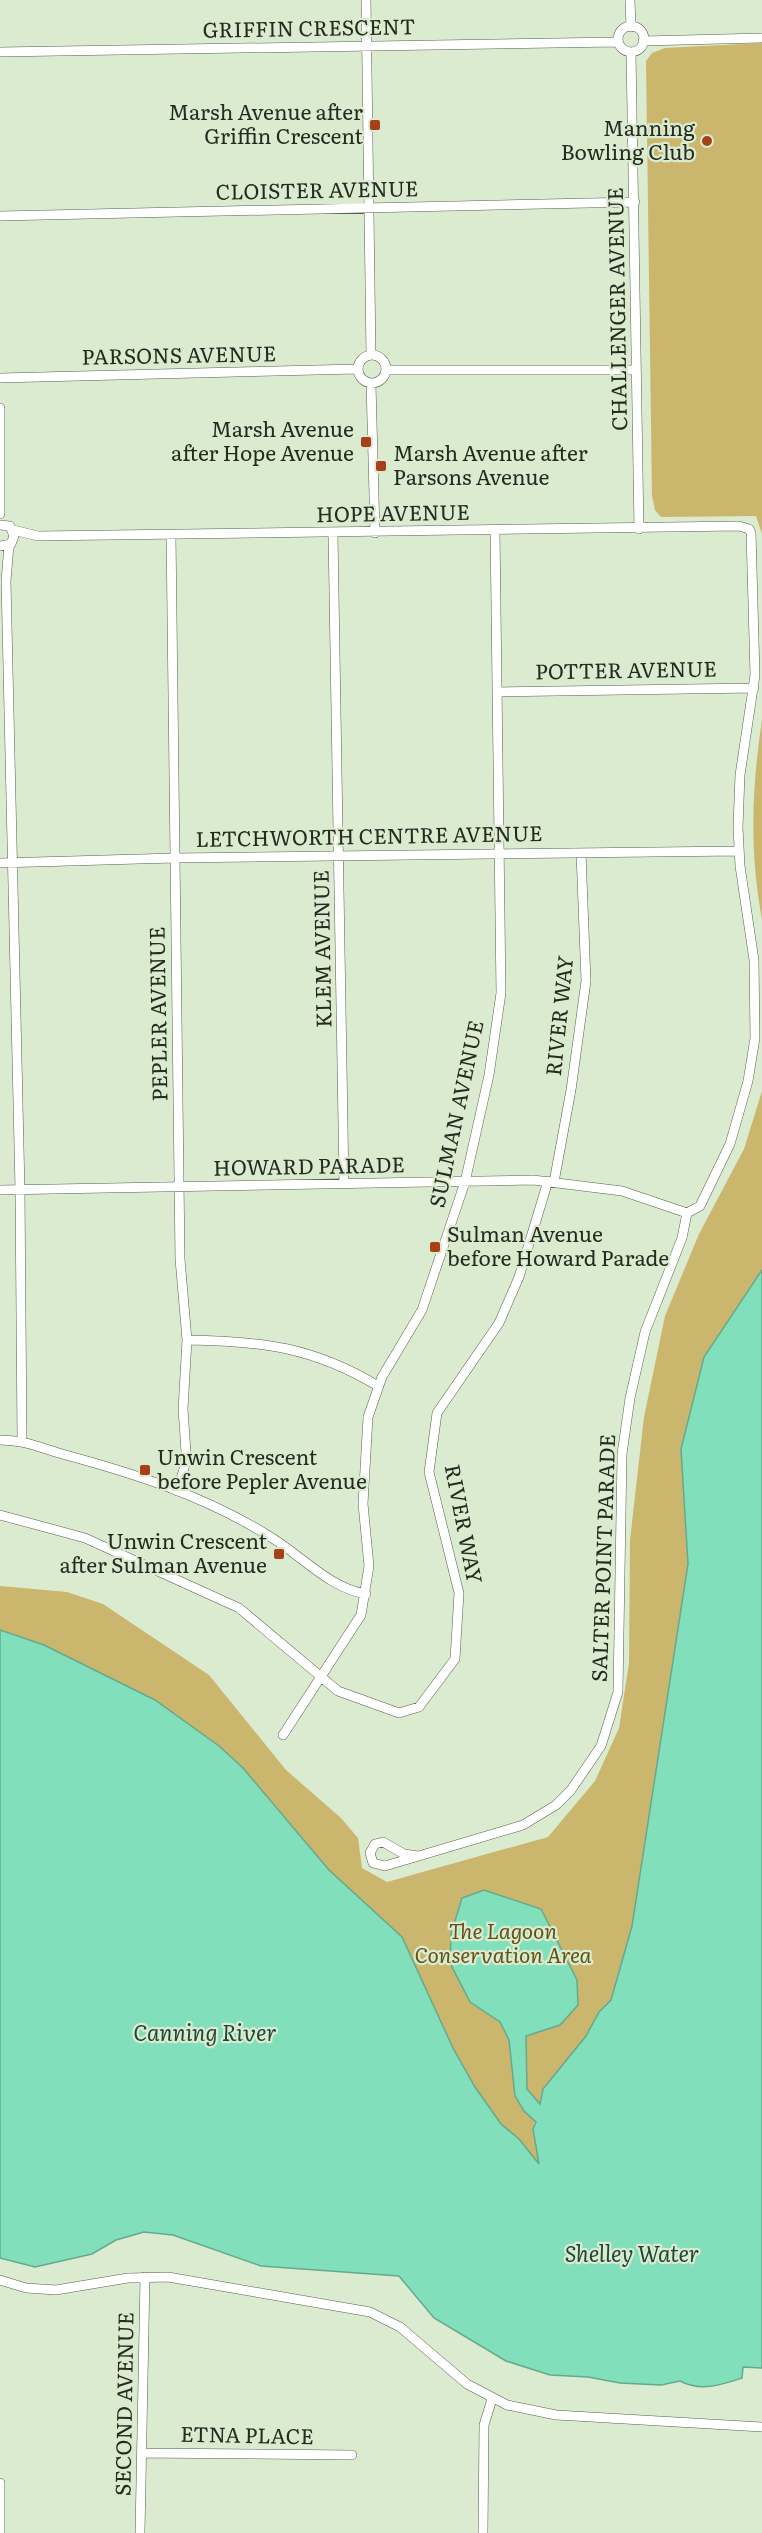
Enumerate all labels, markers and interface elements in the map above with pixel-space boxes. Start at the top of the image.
street label: GRIFFIN CRESCENT [202,9,416,44]
place label: Marsh Avenue after Griffin Crescent [168,95,364,150]
place label: Manning Bowling Club [561,111,695,166]
marker: Marsh Avenue after Griffin Crescent [368,118,382,132]
marker: Manning Bowling Club [700,134,714,148]
street label: CLOISTER AVENUE [215,171,419,206]
street label: CHALLENGER AVENUE [598,187,633,431]
street label: PARSONS AVENUE [81,336,277,371]
place label: Marsh Avenue after Hope Avenue [171,412,354,467]
marker: Marsh Avenue after Hope Avenue [359,435,373,449]
place label: Marsh Avenue after Parsons Avenue [393,436,588,491]
marker: Marsh Avenue after Parsons Avenue [374,459,388,473]
street label: HOPE AVENUE [316,495,470,528]
street label: POTTER AVENUE [535,651,717,686]
street label: LETCHWORTH CENTRE AVENUE [195,816,543,853]
street label: KLEM AVENUE [304,870,337,1028]
street label: PEPLER AVENUE [139,926,174,1102]
street label: RIVER WAY [536,954,579,1077]
street label: SULMAN AVENUE [420,1017,490,1210]
street label: HOWARD PARADE [213,1147,405,1182]
place label: Sulman Avenue before Howard Parade [447,1217,669,1272]
marker: Sulman Avenue before Howard Parade [428,1240,442,1254]
street label: SALTER POINT PARADE [582,1433,621,1682]
place label: Unwin Crescent before Pepler Avenue [157,1440,367,1495]
street label: RIVER WAY [439,1461,492,1586]
marker: Unwin Crescent before Pepler Avenue [138,1463,152,1477]
place label: Unwin Crescent after Sulman Avenue [59,1524,268,1579]
marker: Unwin Crescent after Sulman Avenue [272,1547,286,1561]
park label: The Lagoon Conservation Area [414,1914,592,1969]
water label: Canning River [133,2015,277,2048]
water label: Shelley Water [565,2236,699,2269]
street label: SECOND AVENUE [105,2312,140,2496]
street label: ETNA PLACE [180,2417,314,2450]

